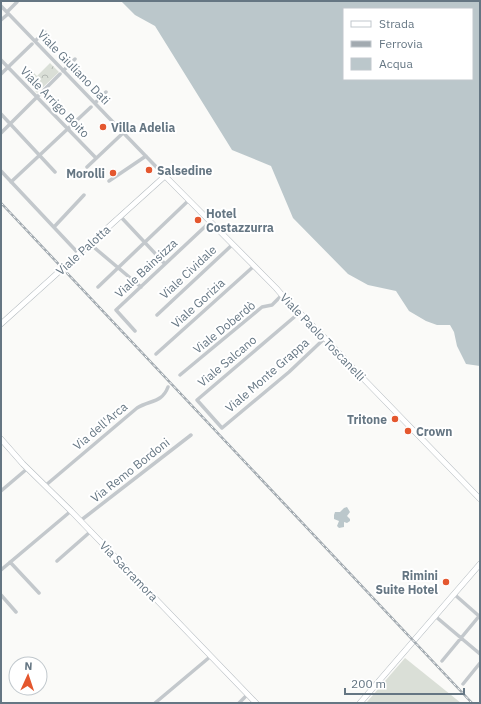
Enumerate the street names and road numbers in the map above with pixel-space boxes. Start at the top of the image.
street label: Viale Giuliano Dati [34,26,114,108]
street label: Viale Arrigo Boito [17,63,93,141]
street label: Viale Palotta [53,221,114,278]
street label: Viale Bainsizza [112,235,181,301]
street label: Viale Cividale [157,242,220,302]
street label: Viale Gorizia [168,275,228,331]
street label: Viale Paolo Toscanelli [277,290,369,384]
street label: Viale Doberdò [190,297,258,357]
street label: Viale Salcano [195,332,260,390]
street label: Viale Monte Grappa [222,334,312,415]
street label: Via dell'Arca [70,399,131,453]
street label: Via Remo Bordoni [88,435,172,505]
street label: Via Sacramora [97,538,162,605]

